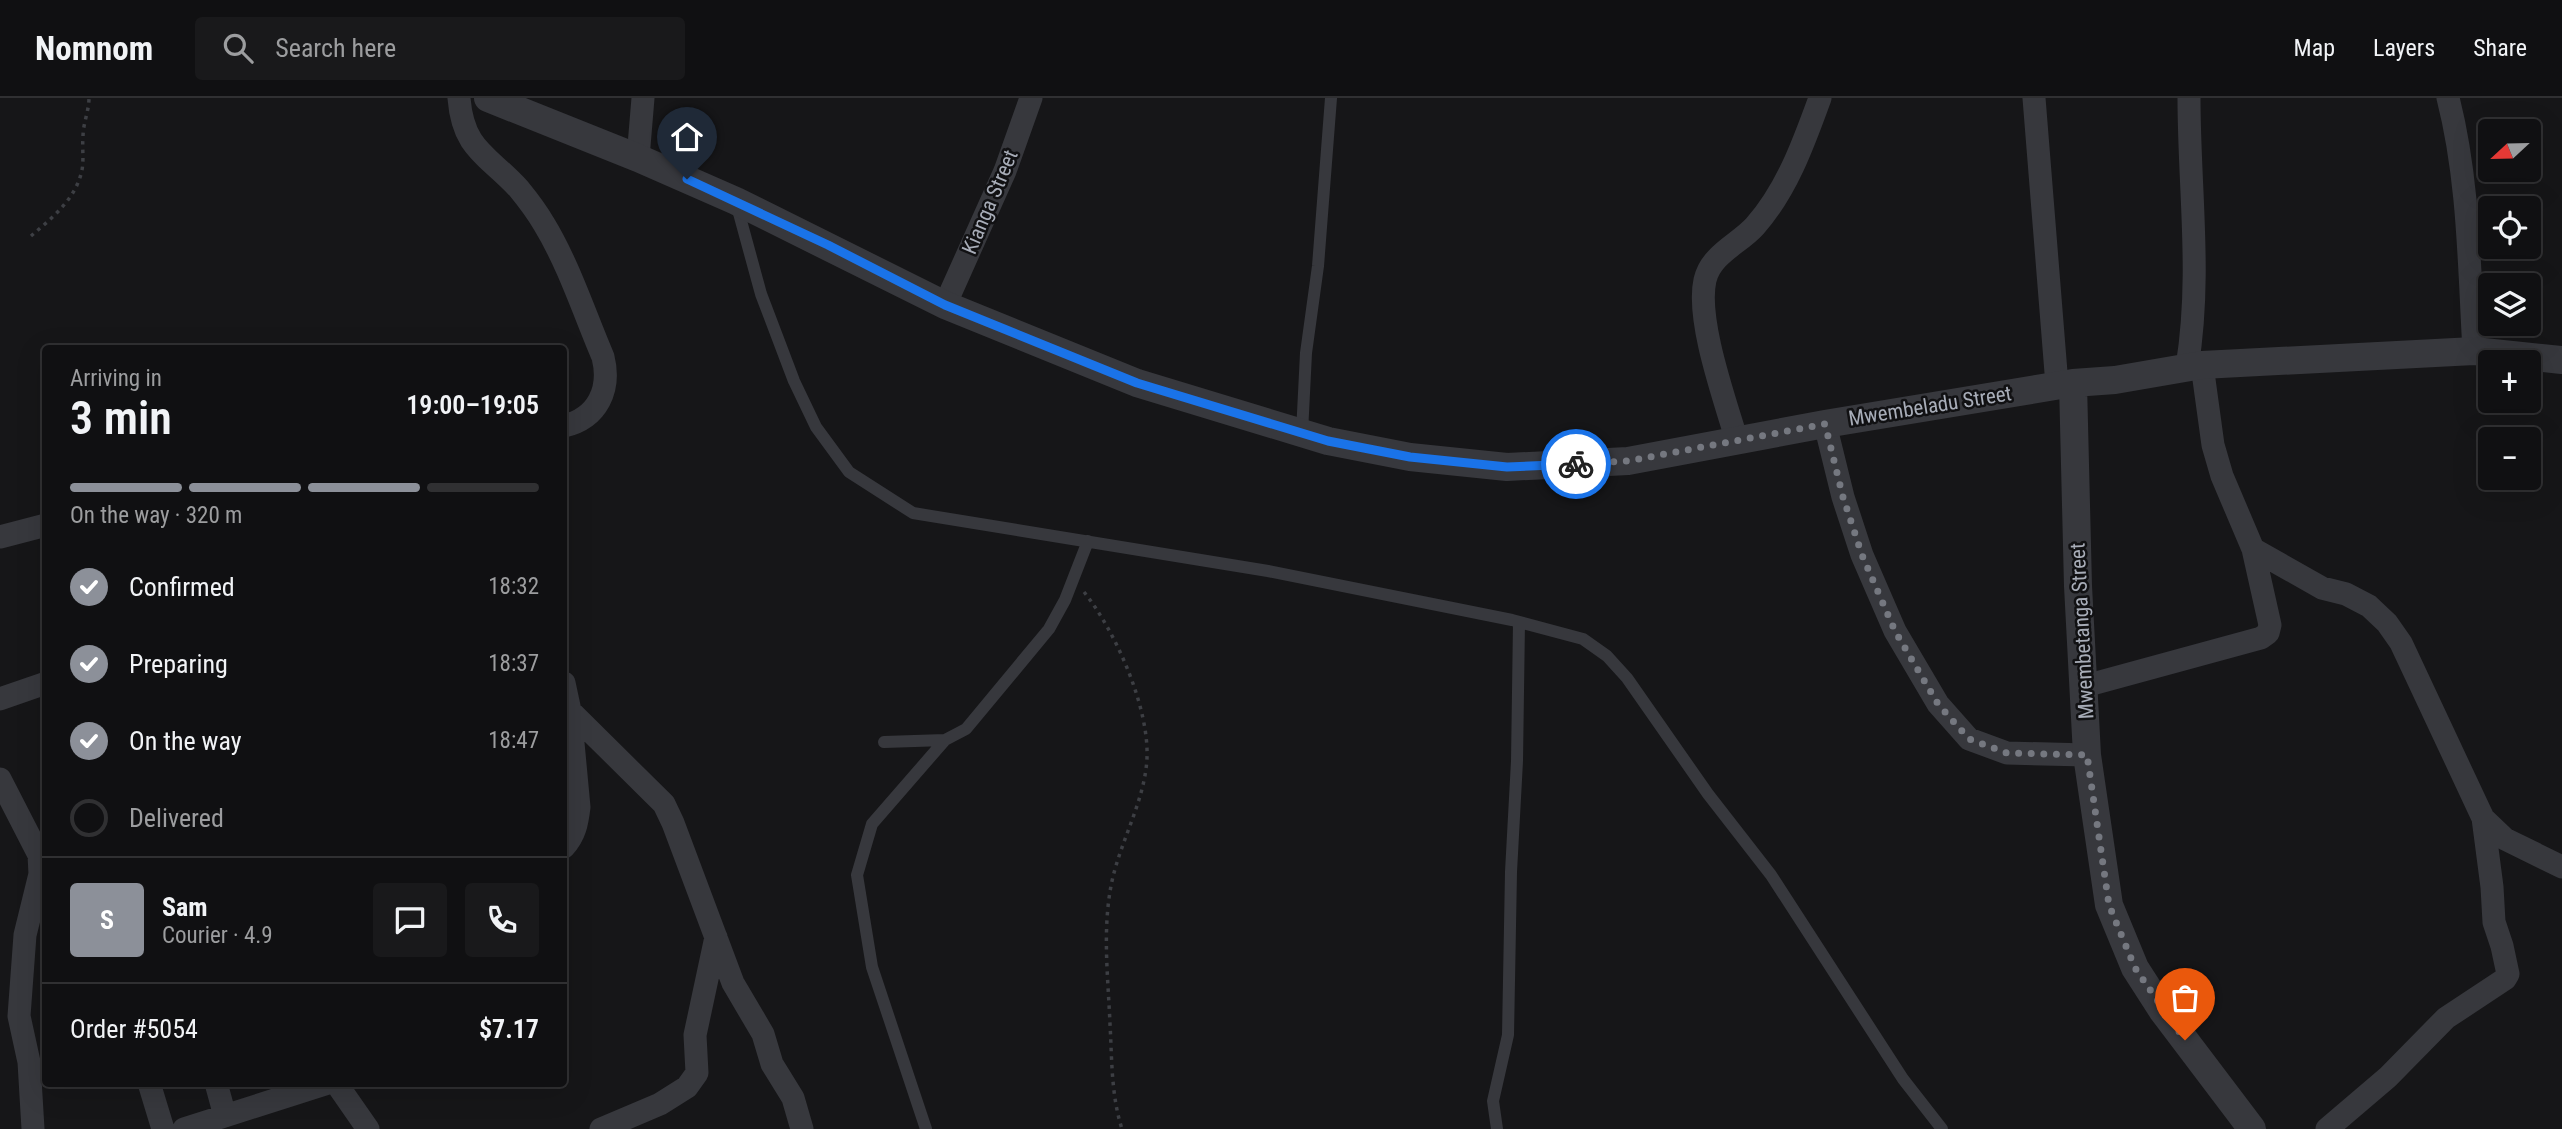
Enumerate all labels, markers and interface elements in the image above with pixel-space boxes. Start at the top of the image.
search box [195,17,685,80]
text: Nomnom [35,29,153,68]
icon: search [219,29,257,67]
text: Search here [275,33,396,63]
text: Map [2294,34,2335,62]
text: Layers [2373,34,2435,62]
text: Share [2473,34,2527,62]
pin [657,107,717,179]
icon: home [668,118,706,156]
north arrow [2478,119,2541,182]
map controls [2478,119,2541,490]
street label: Kianga Street [957,146,1023,258]
button: locate [2478,196,2541,259]
button: layers [2478,273,2541,336]
button: + [2478,350,2541,413]
text: Arriving in [70,365,162,392]
street label: Mwembeladu Street [1847,381,2013,431]
text: 19:00–19:05 [406,390,539,420]
text: 3 min [70,391,172,445]
button: − [2478,427,2541,490]
courier [1541,429,1611,499]
icon: bike [1557,445,1595,483]
text: On the way · 320 m [70,502,242,529]
street label: Mwembetanga Street [2065,542,2099,720]
icon: check [70,568,108,606]
text: Confirmed [129,572,235,602]
text: 18:32 [488,573,539,600]
icon: check [70,645,108,683]
text: Preparing [129,649,228,679]
text: 18:37 [488,650,539,677]
icon: check [70,722,108,760]
text: On the way [129,726,242,756]
text: 18:47 [488,727,539,754]
text: Delivered [129,803,224,833]
button: chat [373,883,447,957]
button: phone [465,883,539,957]
text: Sam [162,892,208,922]
text: S [100,905,114,935]
text: Courier · 4.9 [162,922,273,949]
pin [2155,968,2215,1040]
icon: bag [2166,979,2204,1017]
text: Order #5054 [70,1014,198,1044]
text: $7.17 [479,1014,539,1044]

